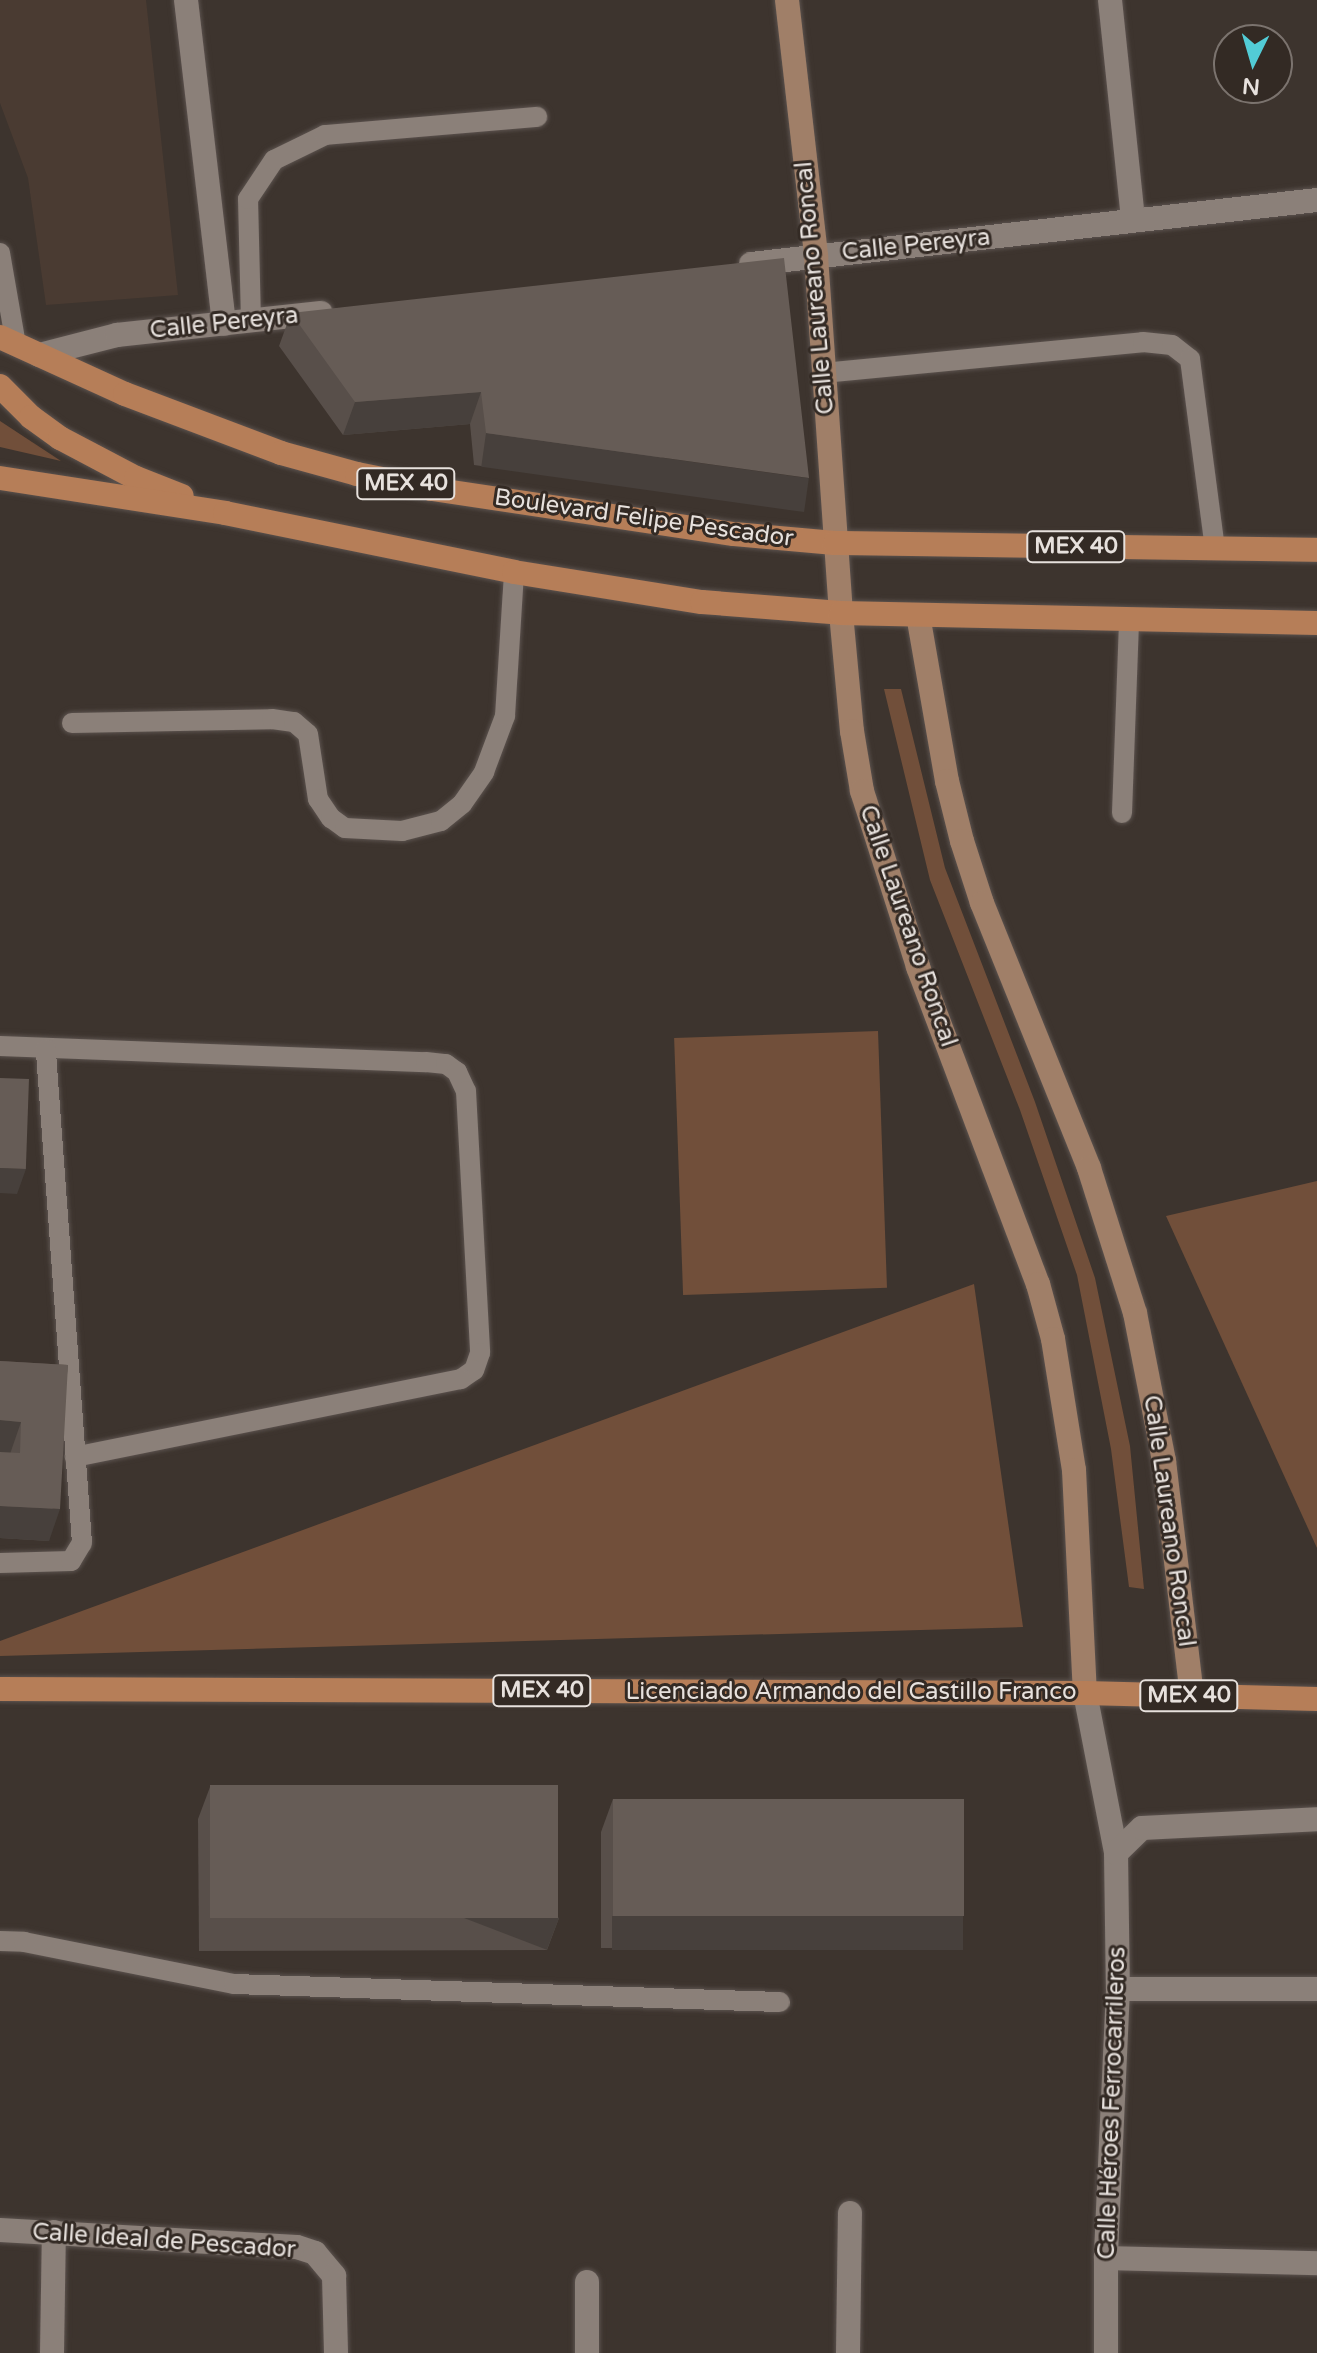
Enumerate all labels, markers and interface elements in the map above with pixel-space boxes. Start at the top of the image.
north arrow [1213,24,1293,104]
text: N [1241,72,1261,100]
street label: Calle Laureano Roncal [790,160,840,416]
street label: Calle Pereyra [840,223,992,267]
street label: Calle Pereyra [148,301,300,345]
road number: MEX 40 [356,466,456,502]
street label: Boulevard Felipe Pescador [493,483,795,553]
road number: MEX 40 [1026,529,1126,565]
street label: Calle Laureano Roncal [853,801,963,1051]
street label: Calle Laureano Roncal [1137,1393,1201,1649]
road number: MEX 40 [492,1673,592,1709]
street label: Licenciado Armando del Castillo Franco [626,1678,1076,1706]
road number: MEX 40 [1139,1678,1239,1714]
street label: Calle Héroes Ferrocarrileros [1092,1946,1132,2260]
street label: Calle Ideal de Pescador [31,2217,297,2265]

